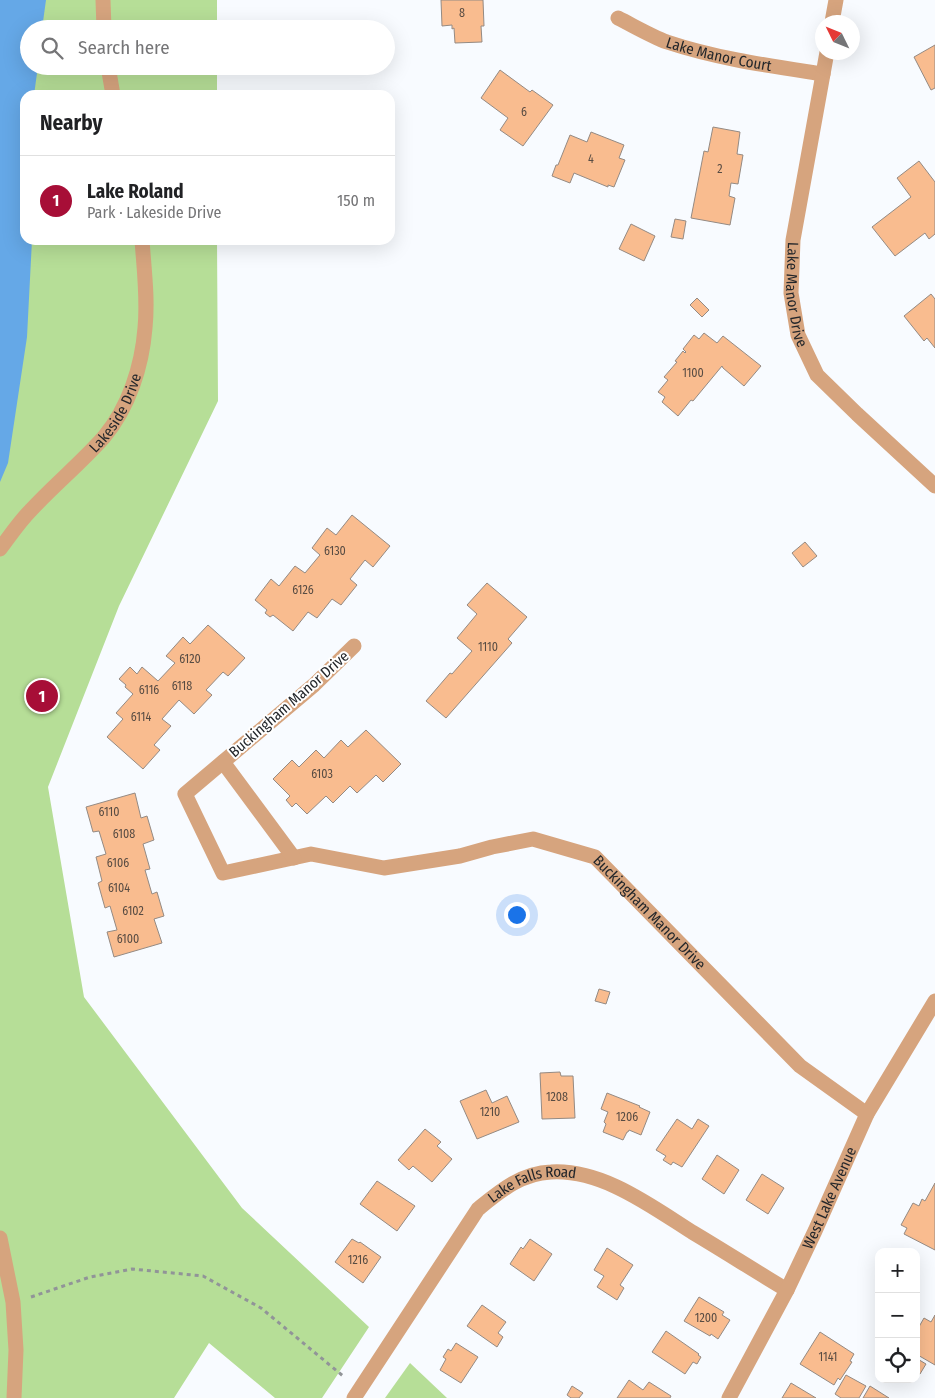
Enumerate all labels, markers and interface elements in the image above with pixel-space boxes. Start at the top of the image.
house number: 8 [459,6,465,20]
north arrow [815,15,860,60]
search box [20,20,395,75]
street label: Lake Manor Court [664,33,773,75]
icon: search [38,34,66,62]
text: Search here [78,36,170,59]
house number: 6 [521,105,527,119]
text: Nearby [40,110,102,136]
house number: 4 [588,152,594,166]
house number: 2 [717,162,723,176]
text: Lake Roland [87,180,184,203]
text: 1 [53,191,59,210]
text: 150 m [337,191,375,210]
text: Park · Lakeside Drive [87,203,221,222]
street label: Lake Manor Drive [782,242,811,350]
house number: 1100 [682,366,704,380]
street label: Lakeside Drive [85,371,145,456]
house number: 6130 [324,544,346,558]
house number: 6126 [292,583,314,597]
house number: 1110 [478,640,498,654]
street label: Buckingham Manor Drive [225,647,353,761]
house number: 6120 [179,652,201,666]
pin: 1 [26,677,58,715]
house number: 6118 [172,679,192,693]
house number: 6116 [139,683,159,697]
house number: 6114 [131,710,151,724]
house number: 6103 [311,767,333,781]
house number: 6110 [99,805,119,819]
house number: 6108 [113,827,135,841]
street label: Buckingham Manor Drive [589,852,709,973]
house number: 6106 [107,856,129,870]
house number: 6104 [108,881,130,895]
your location [504,902,530,928]
house number: 6102 [122,904,144,918]
house number: 6100 [117,932,139,946]
house number: 1208 [546,1090,568,1104]
house number: 1210 [480,1105,500,1119]
house number: 1206 [616,1110,638,1124]
street label: West Lake Avenue [799,1144,860,1252]
street label: Lake Falls Road [484,1163,577,1207]
map controls [875,1248,920,1383]
button: + [875,1248,920,1293]
house number: 1216 [348,1253,368,1267]
button: − [875,1293,920,1338]
house number: 1200 [695,1311,717,1325]
button: locate [875,1338,920,1383]
house number: 1141 [818,1350,838,1364]

